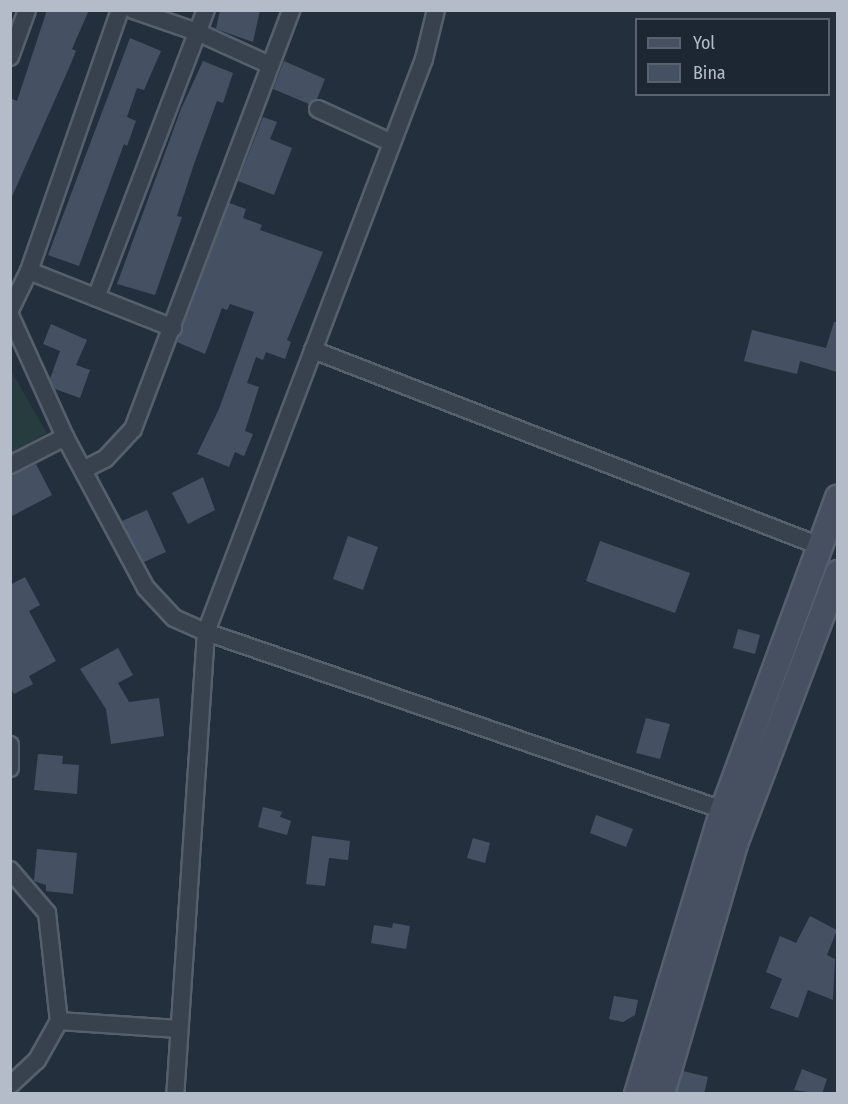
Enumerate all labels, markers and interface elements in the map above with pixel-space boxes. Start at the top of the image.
legend [635,18,830,96]
text: Yol [693,32,715,54]
text: Bina [693,62,726,84]

